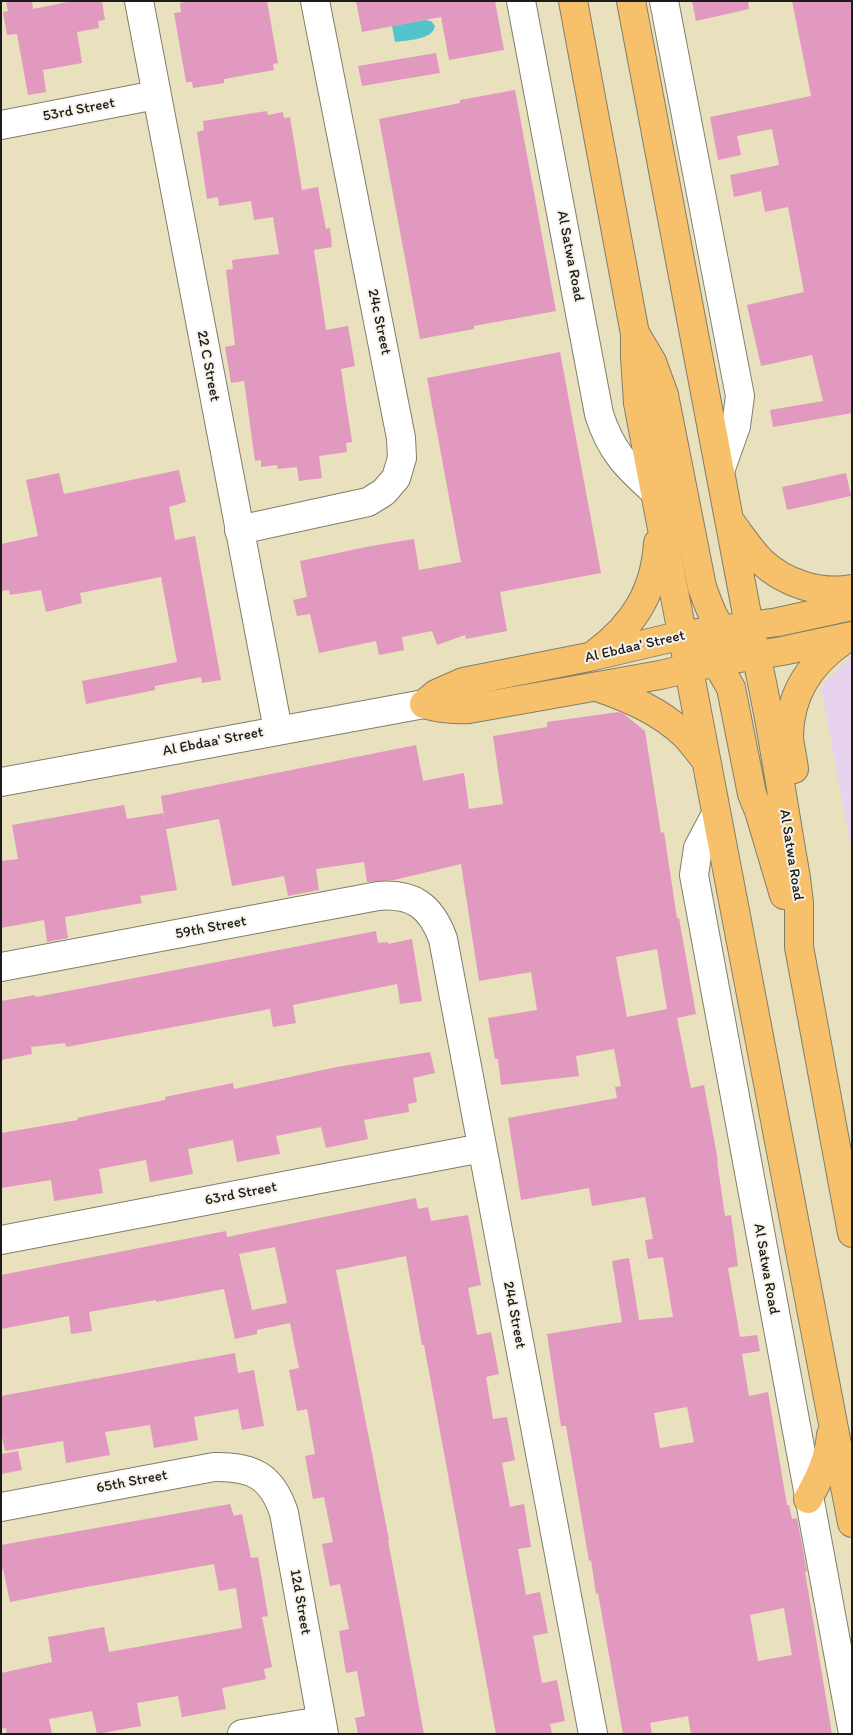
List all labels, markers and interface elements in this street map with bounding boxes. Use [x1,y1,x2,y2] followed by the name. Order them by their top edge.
[41,94,117,126] street label: 53rd Street
[552,209,588,303] street label: Al Satwa Road
[363,287,395,357] street label: 24c Street
[192,329,224,403] street label: 22 C Street
[583,627,687,667] street label: Al Ebdaa' Street
[161,723,265,761] street label: Al Ebdaa' Street
[775,808,807,902] street label: Al Satwa Road
[174,912,248,944] street label: 59th Street
[203,1178,279,1210] street label: 63rd Street
[749,1222,783,1316] street label: Al Satwa Road
[499,1280,529,1350] street label: 24d Street
[95,1466,169,1498] street label: 65th Street
[285,1568,315,1636] street label: 12d Street

